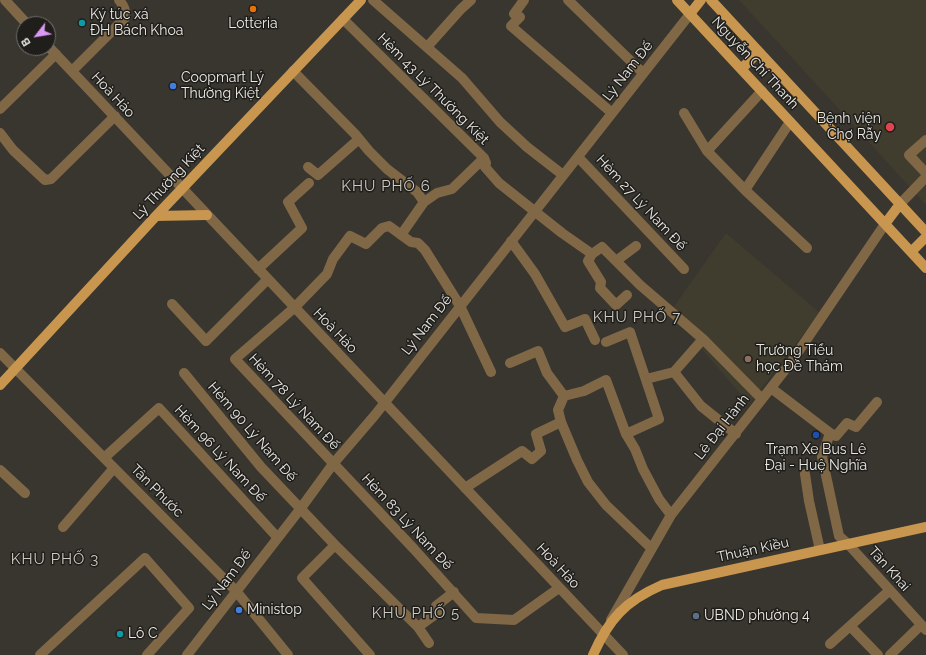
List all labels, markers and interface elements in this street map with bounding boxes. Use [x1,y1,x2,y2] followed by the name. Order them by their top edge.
[248,4,258,14] marker: Lotteria
[90,7,183,40] place label: Ký túc xá ĐH Bách Khoa
[708,13,802,113] street label: Nguyễn Chí Thanh
[16,16,56,56] north arrow
[228,16,278,32] place label: Lotteria
[77,18,87,28] marker: Ký túc xá ĐH Bách Khoa
[374,30,492,148] street label: Hẻm 43 Lý Thường Kiệt
[19,35,34,48] text: B
[599,38,657,104] street label: Lý Nam Đế
[88,69,138,121] street label: Hoà Hảo
[181,70,264,102] place label: Coopmart Lý Thường Kiệt
[168,81,178,91] marker: Coopmart Lý Thường Kiệt
[817,111,881,144] place label: Bệnh viện Chợ Rẫy
[884,121,896,133] marker: Bệnh viện Chợ Rẫy
[130,141,208,223] street label: Lý Thường Kiệt
[592,152,690,254] street label: Hẻm 27 Lý Nam Đế
[341,177,431,195] district label: KHU PHỐ 6
[398,292,456,358] street label: Lý Nam Đế
[309,305,361,357] street label: Hoà Hảo
[593,308,681,326] district label: KHU PHỐ 7
[756,343,843,376] place label: Trường Tiểu học Đề Thám
[245,350,343,454] street label: Hẻm 78 Lý Nam Đế
[743,354,753,364] marker: Trường Tiểu học Đề Thám
[204,379,300,485] street label: Hẻm 90 Lý Nam Đế
[691,391,753,463] street label: Lê Đại Hành
[171,402,269,506] street label: Hẻm 96 Lý Nam Đế
[811,430,821,440] marker: Trạm Xe Bus Lê Đại - Huệ Nghĩa
[765,442,867,474] place label: Trạm Xe Bus Lê Đại - Huệ Nghĩa
[127,461,187,521] street label: Tân Phước
[358,470,456,574] street label: Hẻm 83 Lý Nam Đế
[716,534,790,566] street label: Thuận Kiều
[533,540,583,592] street label: Hoà Hảo
[865,543,913,595] street label: Tân Khai
[199,546,255,614] street label: Lý Nam Đế
[11,550,99,568] district label: KHU PHỐ 3
[247,602,302,618] place label: Ministop
[372,604,460,622] district label: KHU PHỐ 5
[234,605,244,615] marker: Ministop
[704,608,810,624] place label: UBND phường 4
[691,611,701,621] marker: UBND phường 4
[128,626,158,642] place label: Lô C
[115,629,125,639] marker: Lô C

